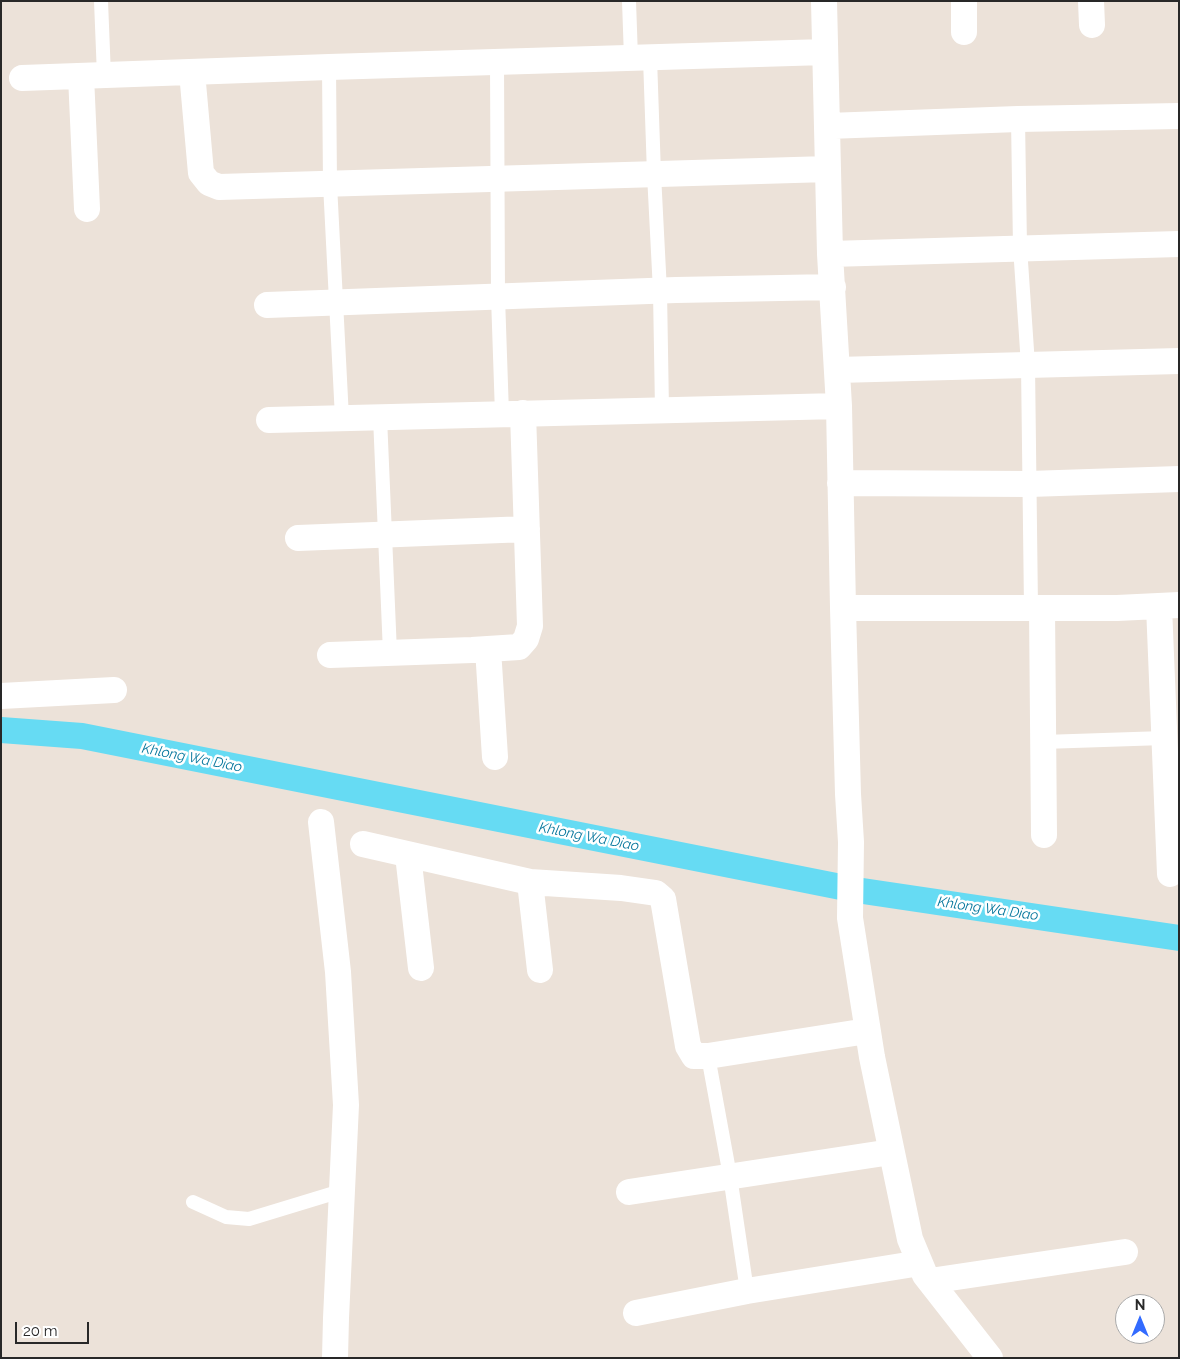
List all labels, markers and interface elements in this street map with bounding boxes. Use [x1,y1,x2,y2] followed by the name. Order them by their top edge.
[140,740,244,776] water label: Khlong Wa Diao
[537,819,641,855] water label: Khlong Wa Diao
[936,894,1040,924] water label: Khlong Wa Diao
[1115,1294,1165,1344] north arrow
[1135,1297,1145,1313] text: N
[18,1312,91,1344] scale bar
[23,1322,58,1340] text: 20 m

